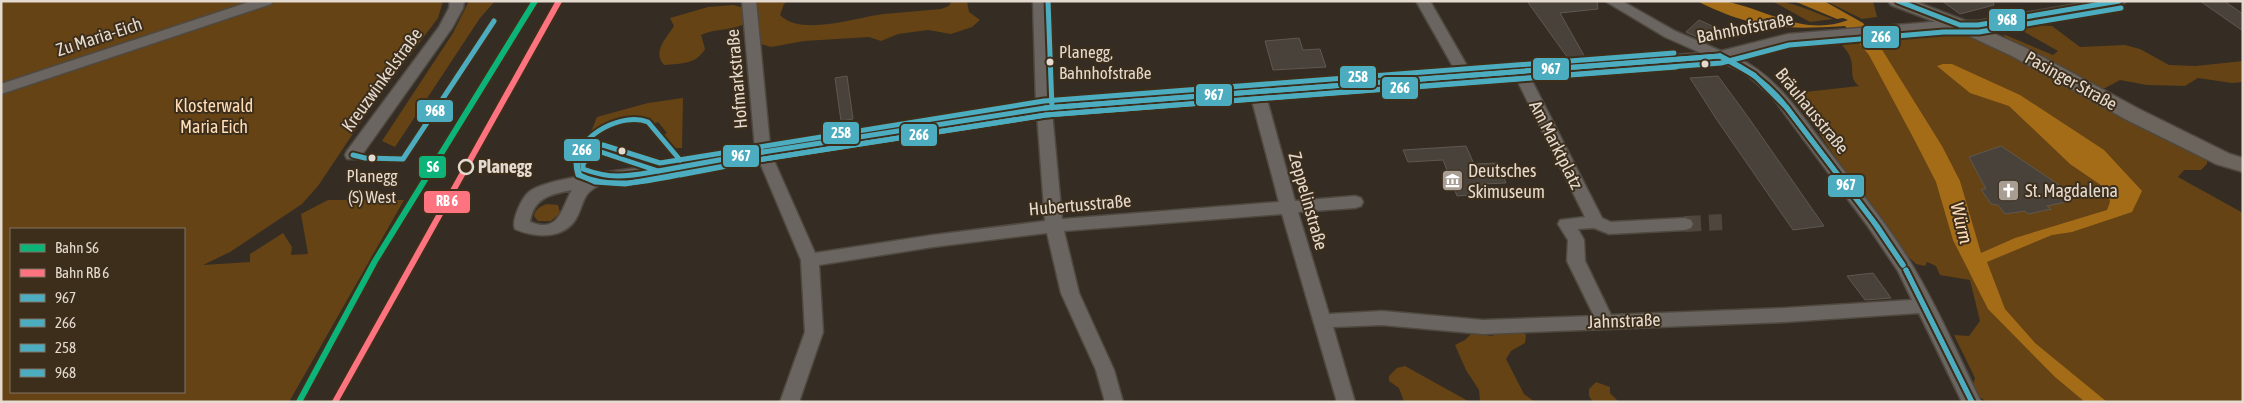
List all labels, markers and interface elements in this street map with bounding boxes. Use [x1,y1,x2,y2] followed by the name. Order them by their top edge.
[1695,8,1795,47] street label: Bahnhofstraße
[1988,8,2026,32] line badge: 968
[1997,12,2017,28] text: 968
[53,13,145,60] street label: Zu Maria-Eich
[337,24,426,136] street label: Kreuzwinkelstraße
[1862,25,1900,49] line badge: 266
[722,28,751,130] street label: Hofmarkstraße
[1871,29,1891,45] text: 266
[1059,42,1152,83] place label: Planegg, Bahnhofstraße
[2022,47,2121,114] street label: Pasinger Straße
[1045,57,1055,67] marker: Planegg, Bahnhofstraße
[1532,57,1570,81] line badge: 967
[1700,59,1710,69] unlabelled marker
[1541,61,1561,77] text: 967
[1771,64,1853,158] street label: Bräuhausstraße
[1339,65,1377,89] line badge: 258
[1348,69,1368,85] text: 258
[1381,76,1419,100] line badge: 266
[1390,80,1410,96] text: 266
[1195,83,1233,107] line badge: 967
[1204,87,1224,103] text: 967
[175,95,253,137] park label: Klosterwald Maria Eich
[1525,97,1588,193] street label: Am Marktplatz
[416,99,454,123] line badge: 968
[425,103,445,119] text: 968
[822,121,860,145] line badge: 258
[900,123,938,147] line badge: 266
[831,125,851,141] text: 258
[909,127,929,143] text: 266
[563,138,601,162] line badge: 266
[572,142,592,158] text: 266
[722,144,760,168] line badge: 967
[617,146,627,156] unlabelled marker
[731,148,751,164] text: 967
[1285,150,1332,252] street label: Zeppelinstraße
[367,153,377,163] marker: Planegg (S) West
[418,155,447,179] line badge: S6
[478,156,532,177] place label: Planegg
[427,159,440,175] text: S6
[458,159,474,175] marker: Planegg
[1468,160,1545,202] place label: Deutsches Skimuseum
[347,166,398,207] place label: Planegg (S) West
[1440,169,1464,193] museum icon: Deutsches Skimuseum
[1827,174,1865,198] line badge: 967
[1836,177,1856,193] text: 967
[1997,179,2021,203] church icon: St. Magdalena
[2025,180,2118,201] place label: St. Magdalena
[423,190,471,214] line badge: RB 6
[1028,190,1132,219] street label: Hubertusstraße
[436,193,458,209] text: RB 6
[1946,200,1978,246] water label: Würm
[10,228,185,393] legend
[55,239,99,256] text: Bahn S6
[55,264,109,281] text: Bahn RB 6
[55,289,76,306] text: 967
[1587,309,1661,332] street label: Jahnstraße
[55,314,76,331] text: 266
[55,339,76,356] text: 258
[55,364,76,381] text: 968

